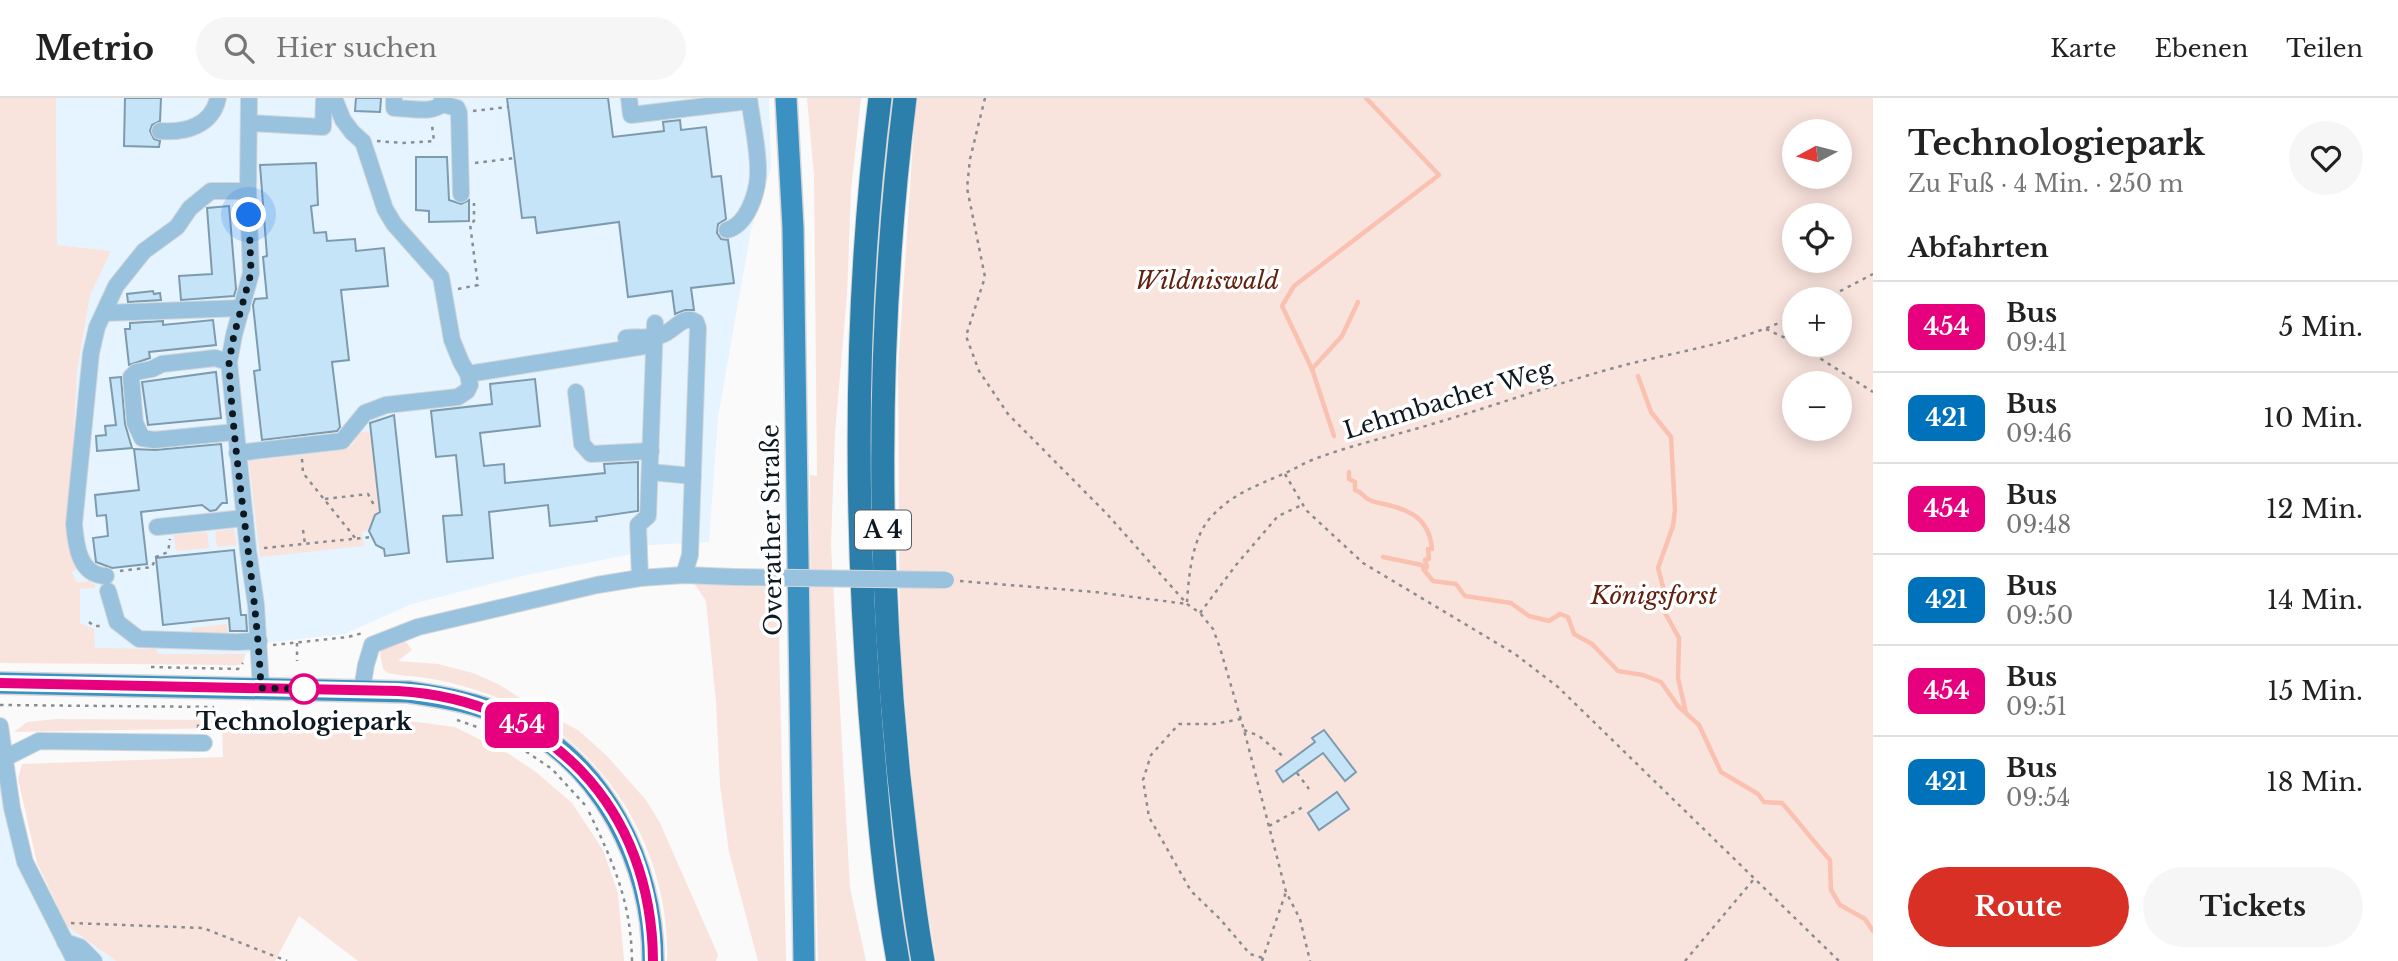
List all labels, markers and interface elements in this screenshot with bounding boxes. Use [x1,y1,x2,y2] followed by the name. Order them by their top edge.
[196,17,686,80] search box
[35,28,154,69] text: Metrio
[220,29,258,67] icon: search
[276,32,437,64] text: Hier suchen
[2050,34,2117,63] text: Karte
[2155,34,2248,63] text: Ebenen
[2286,34,2363,63] text: Teilen
[1782,119,1852,189] north arrow
[1782,119,1852,441] map controls
[2289,121,2363,195] button: heart
[1908,123,2205,164] text: Technologiepark
[1908,170,2183,198] text: Zu Fuß · 4 Min. · 250 m
[231,197,266,232] your location
[1782,203,1852,273] button: locate
[1908,232,2049,264] text: Abfahrten
[1135,266,1280,295] park label: Wildniswald
[1782,287,1852,357] button: +
[2006,297,2057,329] text: Bus
[2279,311,2363,343] text: 5 Min.
[1923,312,1970,341] text: 454
[2006,329,2067,357] text: 09:41
[1340,354,1556,445] street label: Lehmbacher Weg
[1782,371,1852,441] button: −
[2006,388,2057,420] text: Bus
[2263,402,2363,434] text: 10 Min.
[1925,403,1968,432] text: 421
[2006,420,2072,448] text: 09:46
[755,424,788,636] street label: Overather Straße
[2006,479,2057,511] text: Bus
[2266,493,2363,525] text: 12 Min.
[1923,494,1970,523] text: 454
[855,510,911,550] road number: A 4
[2006,511,2071,539] text: 09:48
[2006,570,2057,602] text: Bus
[1590,581,1717,610] park label: Königsforst
[2267,584,2363,616] text: 14 Min.
[1925,585,1968,614] text: 421
[2006,602,2073,630] text: 09:50
[2006,661,2057,693] text: Bus
[289,674,319,704] marker: Technologiepark
[2267,675,2363,707] text: 15 Min.
[1923,676,1970,705] text: 454
[2006,693,2067,721] text: 09:51
[482,702,562,748] line badge: 454
[196,707,413,736] place label: Technologiepark
[499,710,545,739] text: 454
[2006,752,2057,784] text: Bus
[2266,766,2363,798] text: 18 Min.
[1925,767,1968,796] text: 421
[2006,784,2070,812] text: 09:54
[1908,867,2129,947] button: Route
[2143,867,2363,947] button: Tickets

